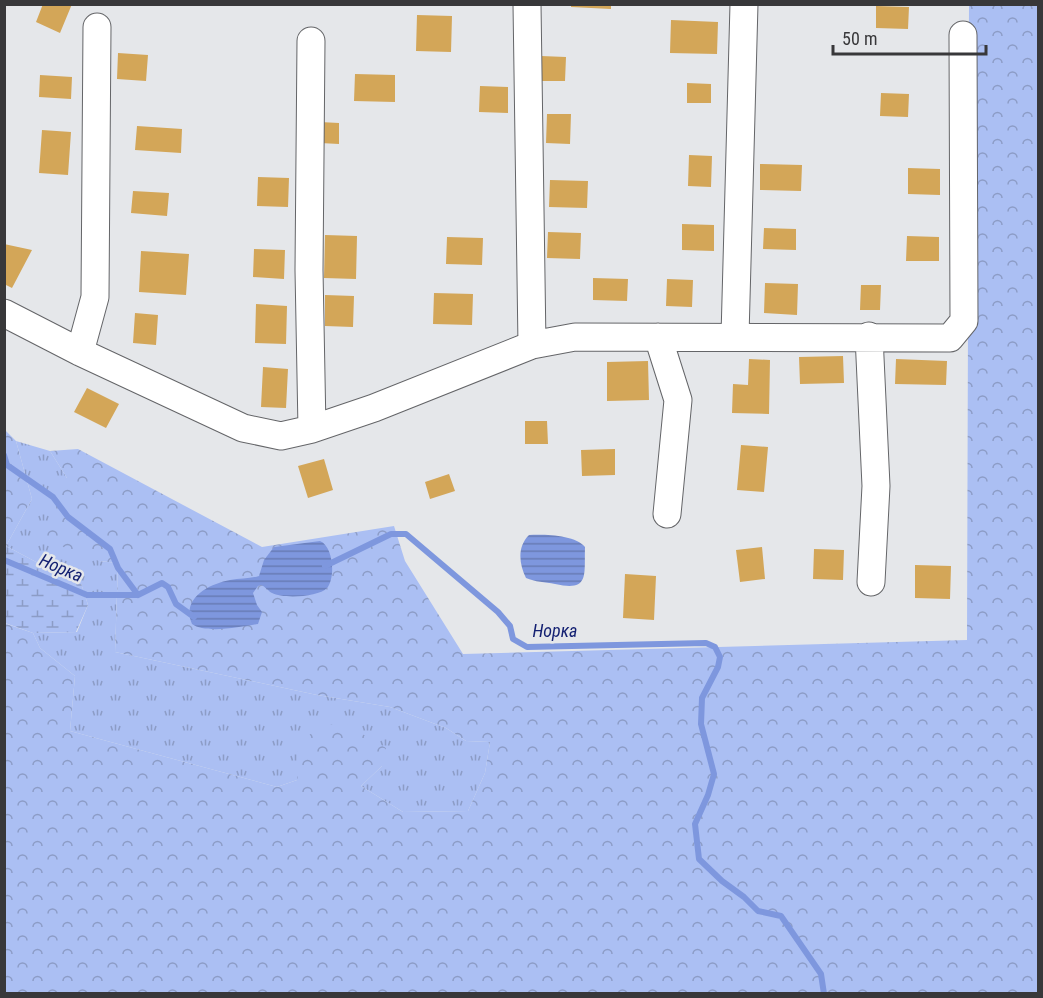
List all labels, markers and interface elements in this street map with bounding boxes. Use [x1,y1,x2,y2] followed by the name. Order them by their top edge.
[833,18,986,56] scale bar
[842,28,877,49] text: 50 m
[36,549,86,586] water label: Норка
[533,620,577,641] water label: Норка

